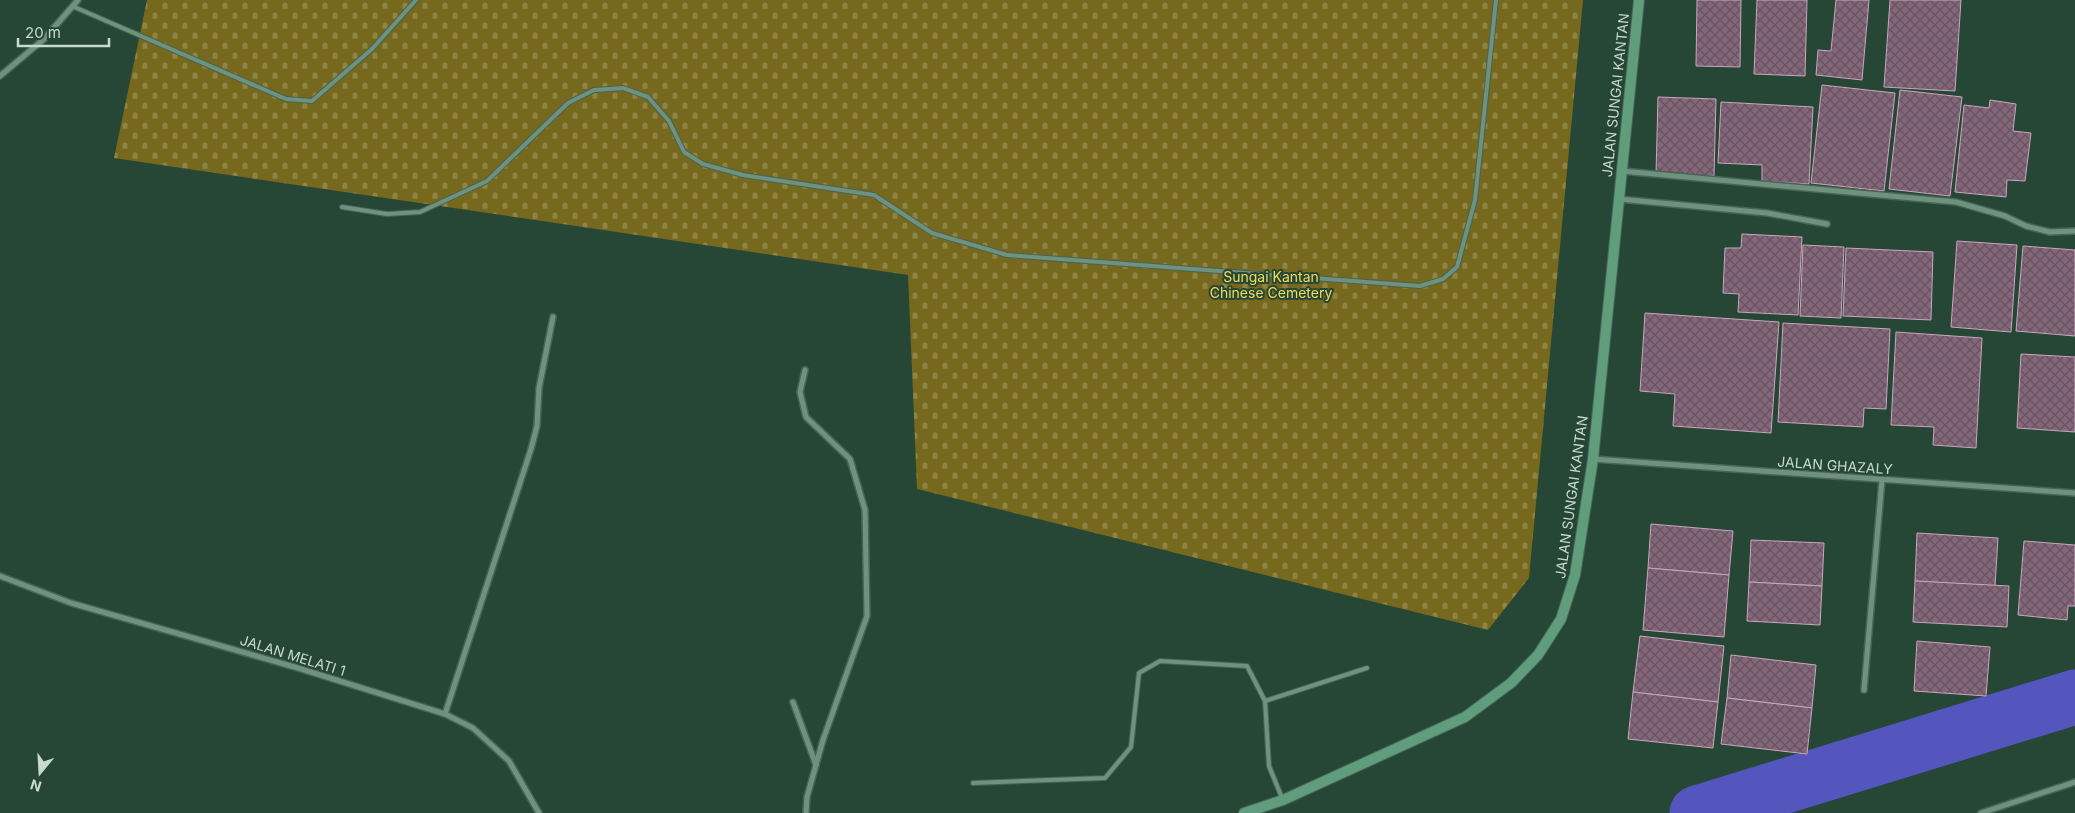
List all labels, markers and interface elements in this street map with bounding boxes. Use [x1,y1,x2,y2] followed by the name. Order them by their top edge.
[1598,12,1632,178] street label: JALAN SUNGAI KANTAN
[18,15,109,47] scale bar
[25,23,61,42] text: 20 m
[1210,268,1332,301] park label: Sungai Kantan Chinese Cemetery
[1551,414,1591,580] street label: JALAN SUNGAI KANTAN
[1777,452,1894,478] street label: JALAN GHAZALY
[238,631,348,679] street label: JALAN MELATI 1
[15,748,65,798] north arrow
[28,776,44,796] text: N

